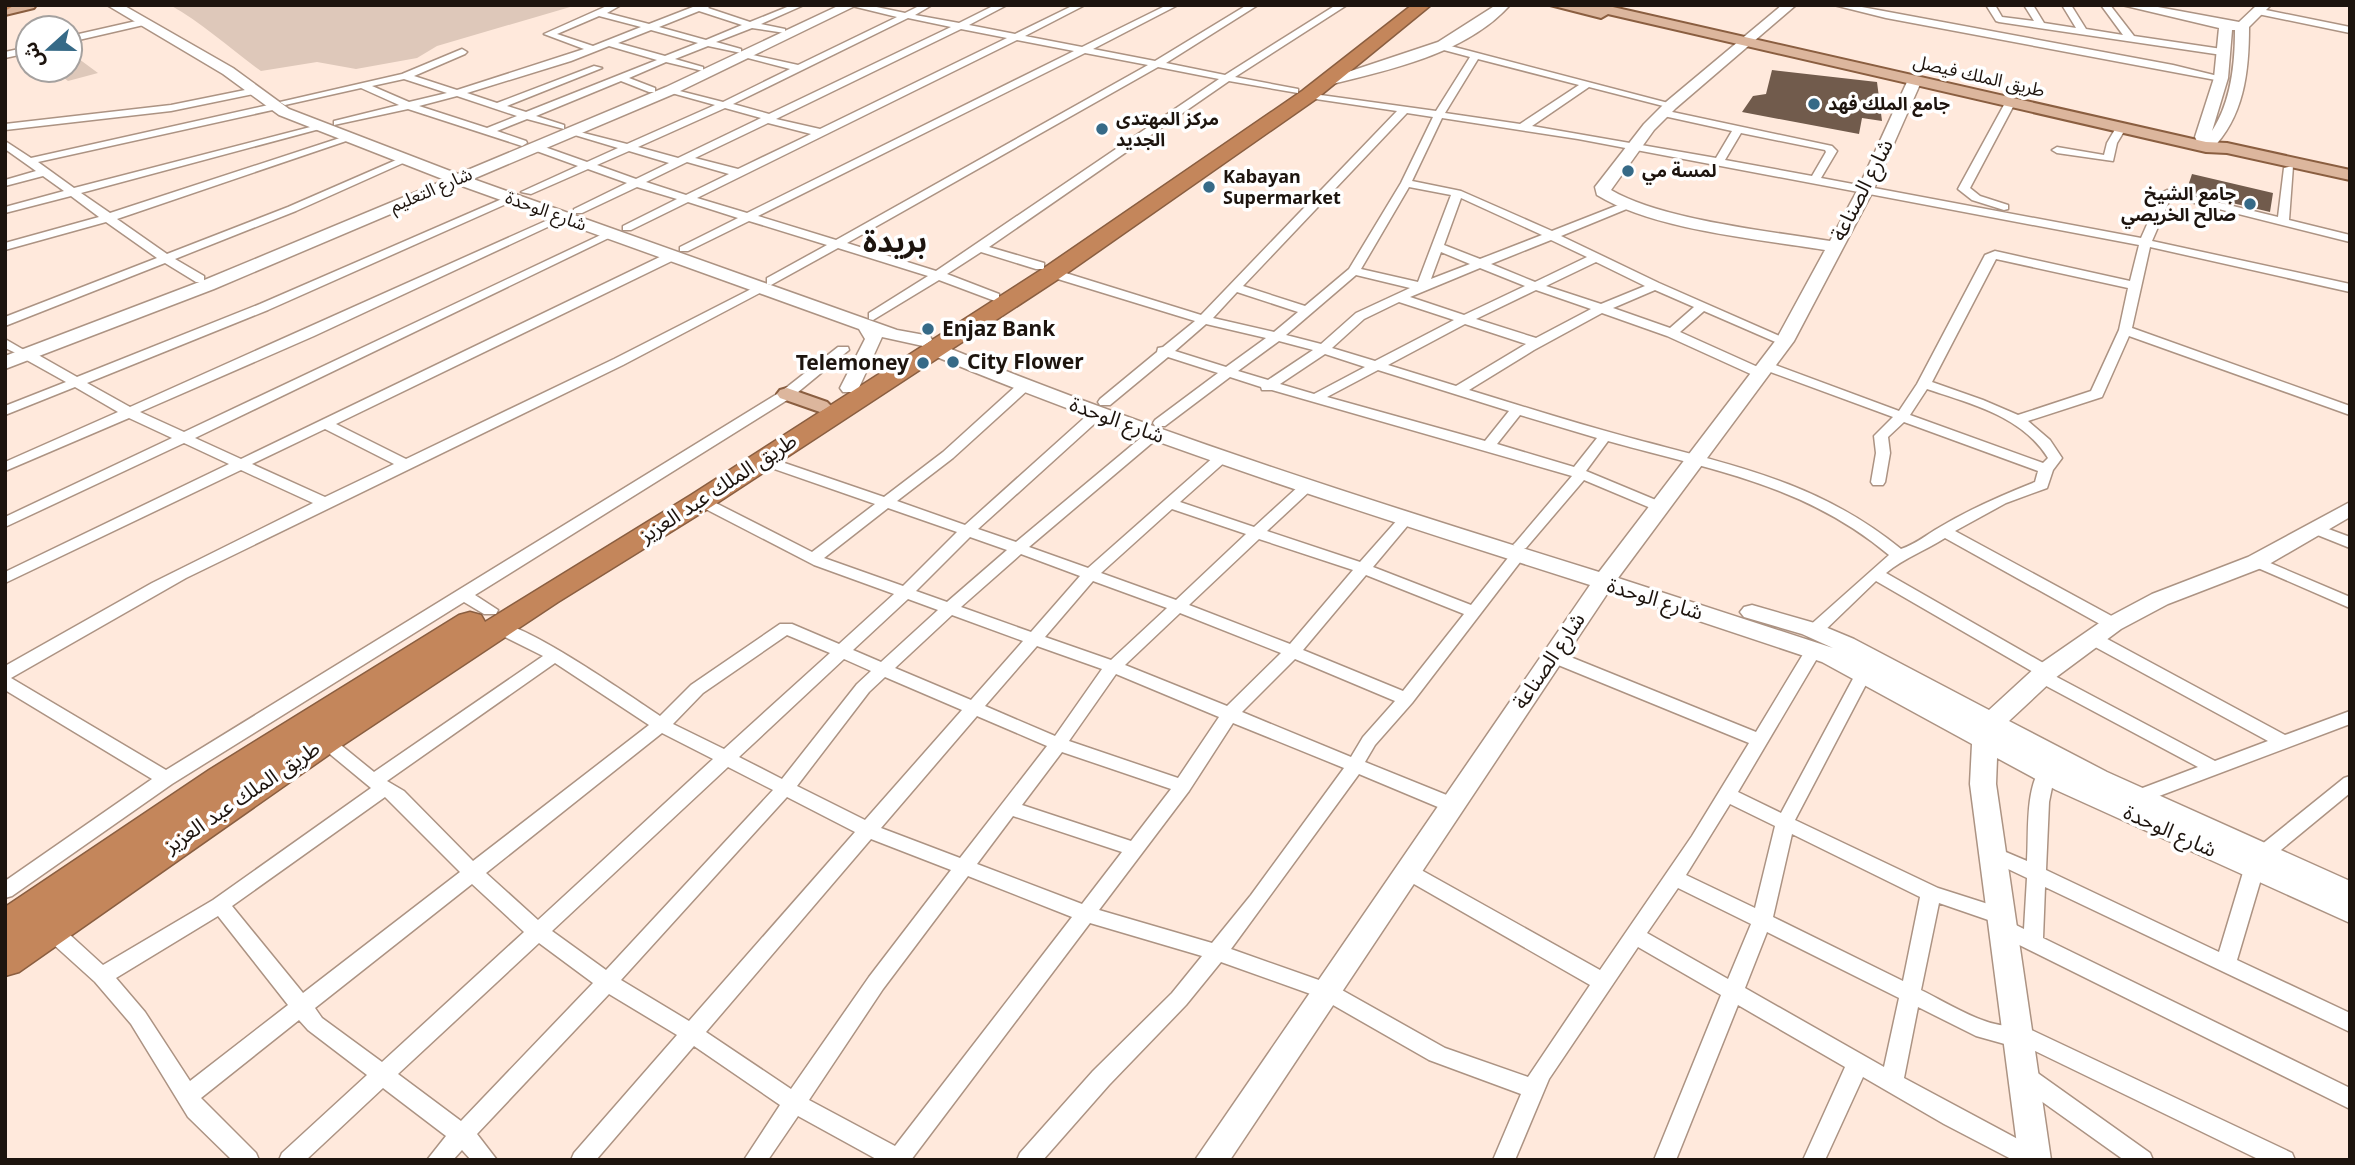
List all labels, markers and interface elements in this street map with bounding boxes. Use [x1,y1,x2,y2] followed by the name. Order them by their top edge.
[14,14,84,84] north arrow
[16,38,50,72] text: ش
[1911,48,2047,102] street label: طريق الملك فيصل
[1828,91,1950,117] place label: جامع الملك فهد
[1806,96,1822,112] marker: جامع الملك فهد
[1116,106,1219,151] place label: مركز المهتدى الجديد
[1094,121,1110,137] marker: مركز المهتدى الجديد
[1823,134,1901,246] street label: شارع الصناعة
[1642,158,1716,185] place label: لمسة مي
[386,161,477,220] street label: شارع التعليم
[1620,163,1636,179] marker: لمسة مي
[1223,164,1341,209] place label: Kabayan Supermarket
[1201,179,1217,195] marker: Kabayan Supermarket
[2121,181,2236,229] place label: جامع الشيخ صالح الخريصي
[501,184,590,239] street label: شارع الوحدة
[2242,196,2258,212] marker: جامع الشيخ صالح الخريصي
[863,220,927,261] district label: بريدة
[942,314,1056,342] place label: Enjaz Bank
[920,321,936,337] marker: Enjaz Bank
[967,347,1084,375] place label: City Flower
[796,348,909,376] place label: Telemoney
[945,354,961,370] marker: City Flower
[915,355,931,371] marker: Telemoney
[1065,389,1169,451] street label: شارع الوحدة
[633,426,802,549] street label: طريق الملك عبد العزيز
[1603,570,1707,628] street label: شارع الوحدة
[1506,607,1592,715] street label: شارع الصناعة
[157,734,325,859] street label: طريق الملك عبد العزيز
[2119,797,2221,865] street label: شارع الوحدة

